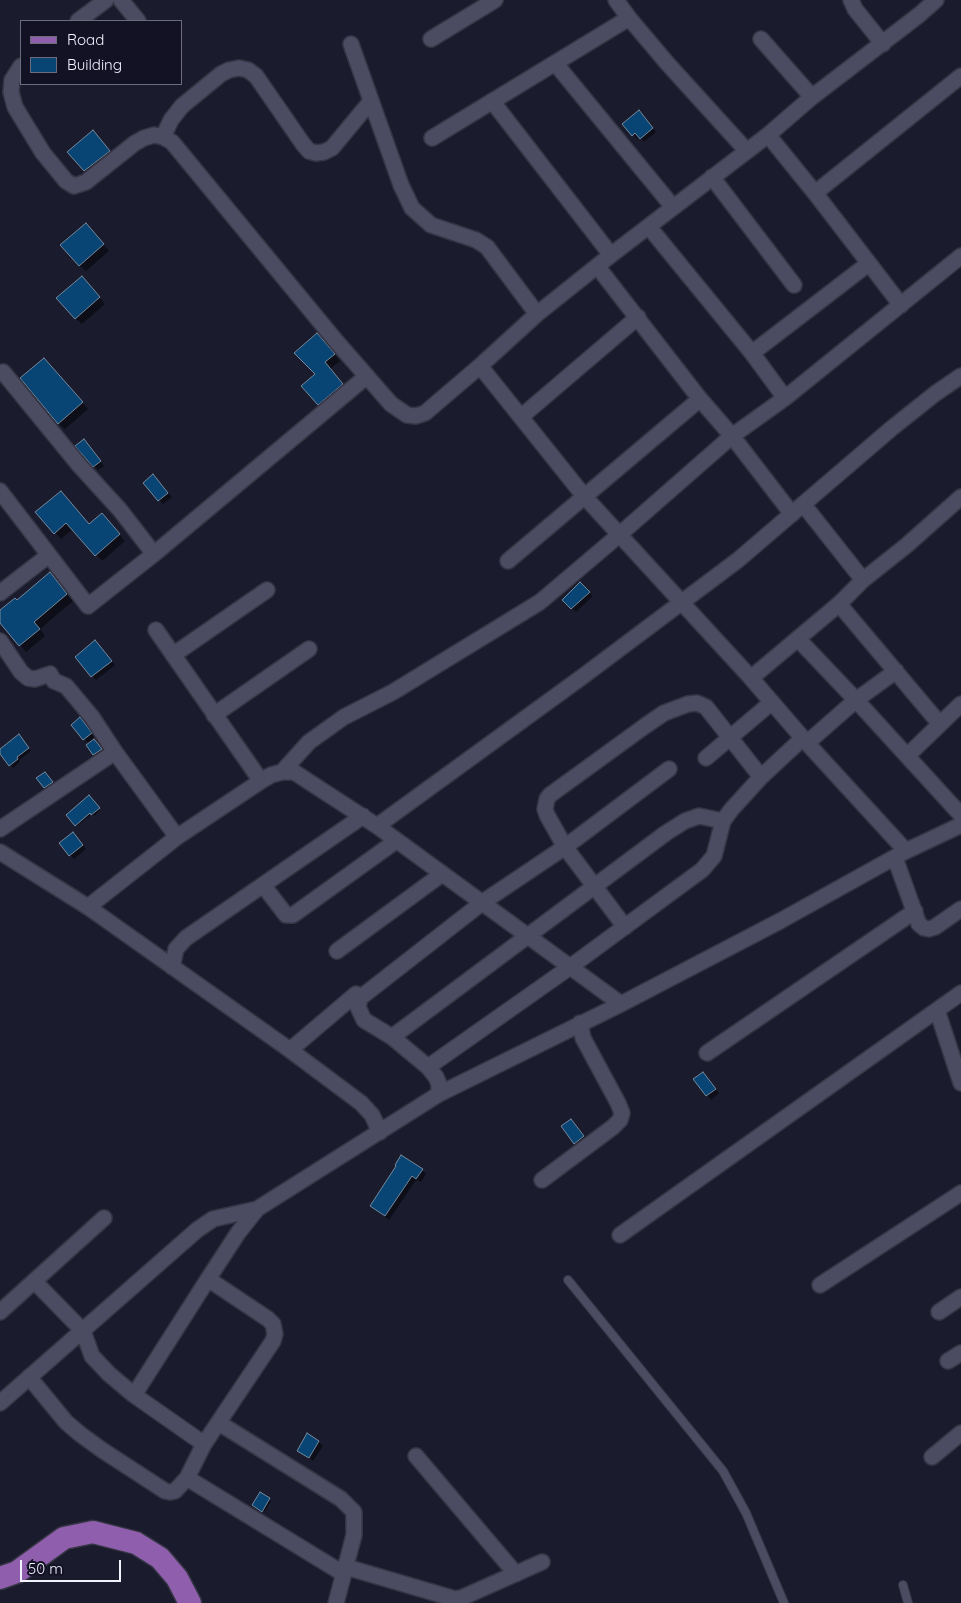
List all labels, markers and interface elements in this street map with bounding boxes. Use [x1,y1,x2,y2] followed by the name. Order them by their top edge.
[20,20,182,85] legend
[67,30,104,49] text: Road
[67,55,122,74] text: Building
[22,1550,124,1582] scale bar
[28,1559,63,1578] text: 50 m

